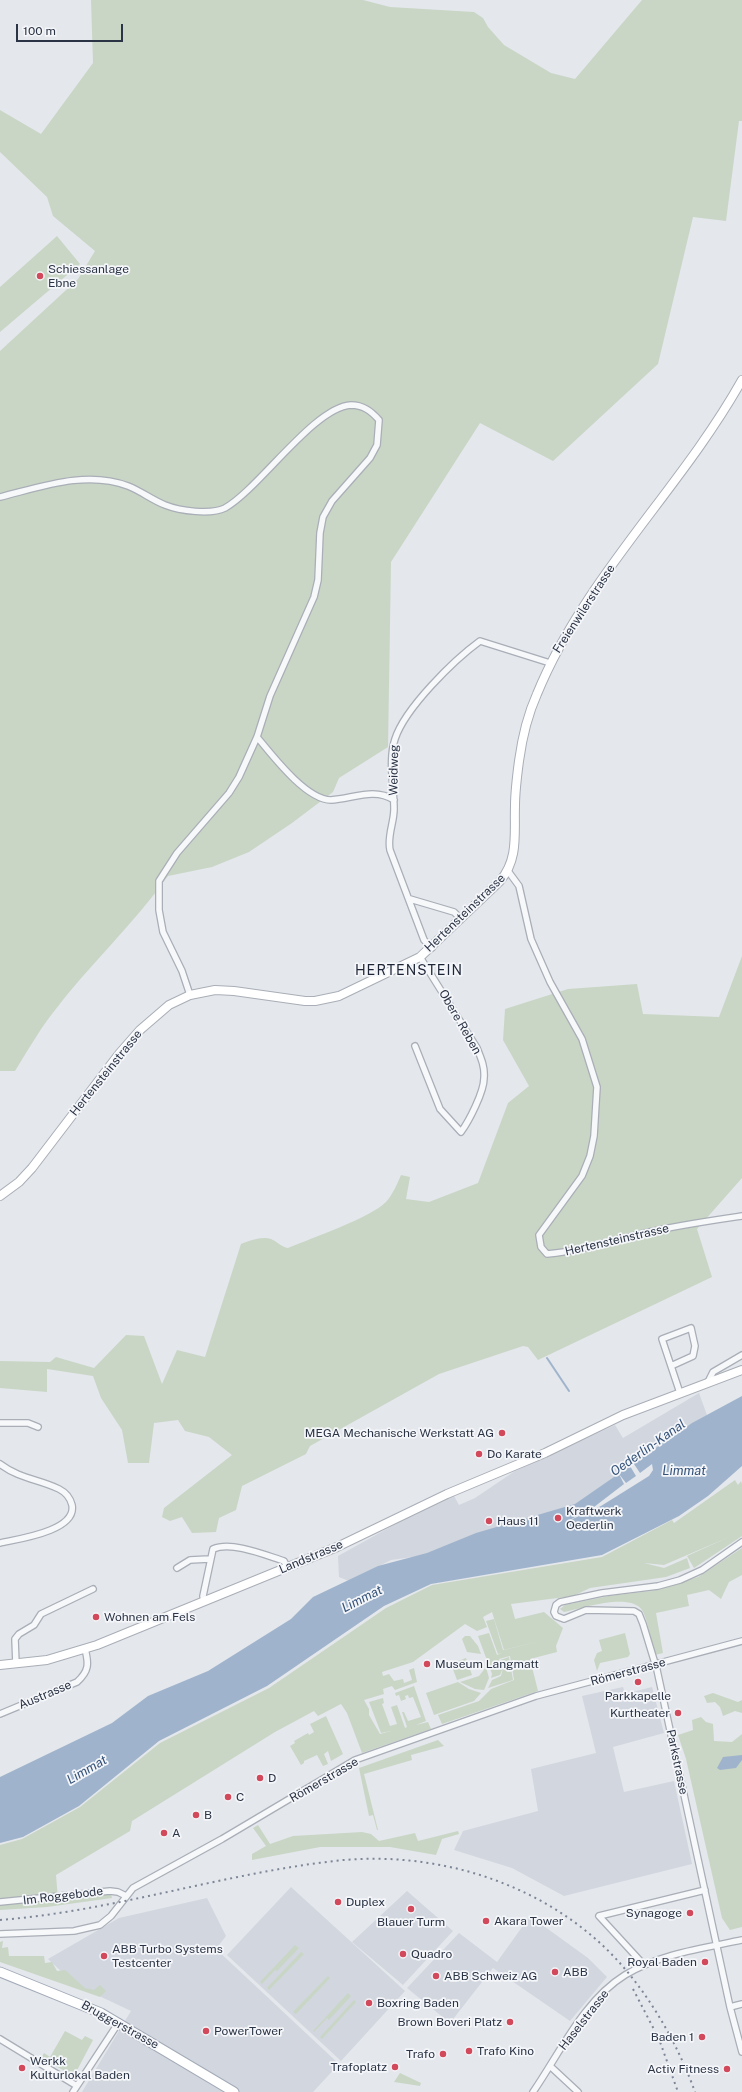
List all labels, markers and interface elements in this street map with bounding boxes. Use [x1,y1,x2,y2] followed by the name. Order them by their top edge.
[18,16,125,42] scale bar
[23,24,56,38] text: 100 m
[48,262,129,290] place label: Schiessanlage Ebne
[35,271,45,281] marker: Schiessanlage Ebne
[550,562,618,656] street label: Freienwilerstrasse
[386,744,402,796] street label: Weidweg
[422,871,508,955] street label: Hertensteinstrasse
[355,963,463,979] district label: HERTENSTEIN
[436,987,484,1057] street label: Obere Reben
[67,1027,145,1119] street label: Hertensteinstrasse
[564,1221,670,1259] street label: Hertensteinstrasse
[607,1416,689,1480] water label: Oederlin-Kanal
[305,1426,494,1440] place label: MEGA Mechanische Werkstatt AG
[497,1428,507,1438] marker: MEGA Mechanische Werkstatt AG
[487,1447,542,1461] place label: Do Karate
[474,1449,484,1459] marker: Do Karate
[662,1463,706,1479] water label: Limmat
[566,1504,622,1532] place label: Kraftwerk Oederlin
[553,1513,563,1523] marker: Kraftwerk Oederlin
[497,1514,539,1528] place label: Haus 11
[484,1516,494,1526] marker: Haus 11
[277,1537,345,1577] street label: Landstrasse
[339,1582,385,1616] water label: Limmat
[104,1610,195,1624] place label: Wohnen am Fels
[91,1612,101,1622] marker: Wohnen am Fels
[589,1655,667,1689] street label: Römerstrasse
[435,1657,539,1671] place label: Museum Langmatt
[422,1659,432,1669] marker: Museum Langmatt
[16,1677,74,1713] street label: Austrasse
[633,1677,643,1687] marker: Parkkapelle
[605,1689,671,1703] place label: Parkkapelle
[610,1706,670,1720] place label: Kurtheater
[673,1708,683,1718] marker: Kurtheater
[663,1728,691,1796] street label: Parkstrasse
[64,1752,110,1788] water label: Limmat
[287,1754,361,1806] street label: Römerstrasse
[268,1771,276,1785] place label: D
[255,1773,265,1783] marker: D
[236,1790,244,1804] place label: C
[223,1792,233,1802] marker: C
[204,1808,212,1822] place label: B
[191,1810,201,1820] marker: B
[172,1826,181,1840] place label: A
[159,1828,169,1838] marker: A
[22,1884,104,1908] street label: Im Roggebode
[346,1895,385,1909] place label: Duplex
[333,1897,343,1907] marker: Duplex
[406,1904,416,1914] marker: Blauer Turm
[626,1906,682,1920] place label: Synagoge
[685,1908,695,1918] marker: Synagoge
[494,1914,563,1928] place label: Akara Tower
[377,1915,445,1929] place label: Blauer Turm
[481,1916,491,1926] marker: Akara Tower
[112,1942,223,1970] place label: ABB Turbo Systems Testcenter
[411,1947,452,1961] place label: Quadro
[398,1949,408,1959] marker: Quadro
[99,1951,109,1961] marker: ABB Turbo Systems Testcenter
[627,1955,697,1969] place label: Royal Baden
[700,1957,710,1967] marker: Royal Baden
[563,1965,588,1979] place label: ABB
[550,1967,560,1977] marker: ABB
[444,1969,537,1983] place label: ABB Schweiz AG
[431,1971,441,1981] marker: ABB Schweiz AG
[556,1987,612,2053] street label: Haselstrasse
[377,1996,459,2010] place label: Boxring Baden
[79,1998,161,2052] street label: Bruggerstrasse
[364,1998,374,2008] marker: Boxring Baden
[397,2015,502,2029] place label: Brown Boveri Platz
[505,2017,515,2027] marker: Brown Boveri Platz
[214,2024,283,2038] place label: PowerTower
[201,2026,211,2036] marker: PowerTower
[651,2030,694,2044] place label: Baden 1
[697,2032,707,2042] marker: Baden 1
[477,2044,534,2058] place label: Trafo Kino
[464,2046,474,2056] marker: Trafo Kino
[406,2047,435,2061] place label: Trafo
[438,2049,448,2059] marker: Trafo
[30,2054,130,2082] place label: Werkk Kulturlokal Baden
[330,2060,387,2074] place label: Trafoplatz
[390,2062,400,2072] marker: Trafoplatz
[647,2062,719,2076] place label: Activ Fitness
[17,2063,27,2073] marker: Werkk Kulturlokal Baden
[722,2064,732,2074] marker: Activ Fitness

